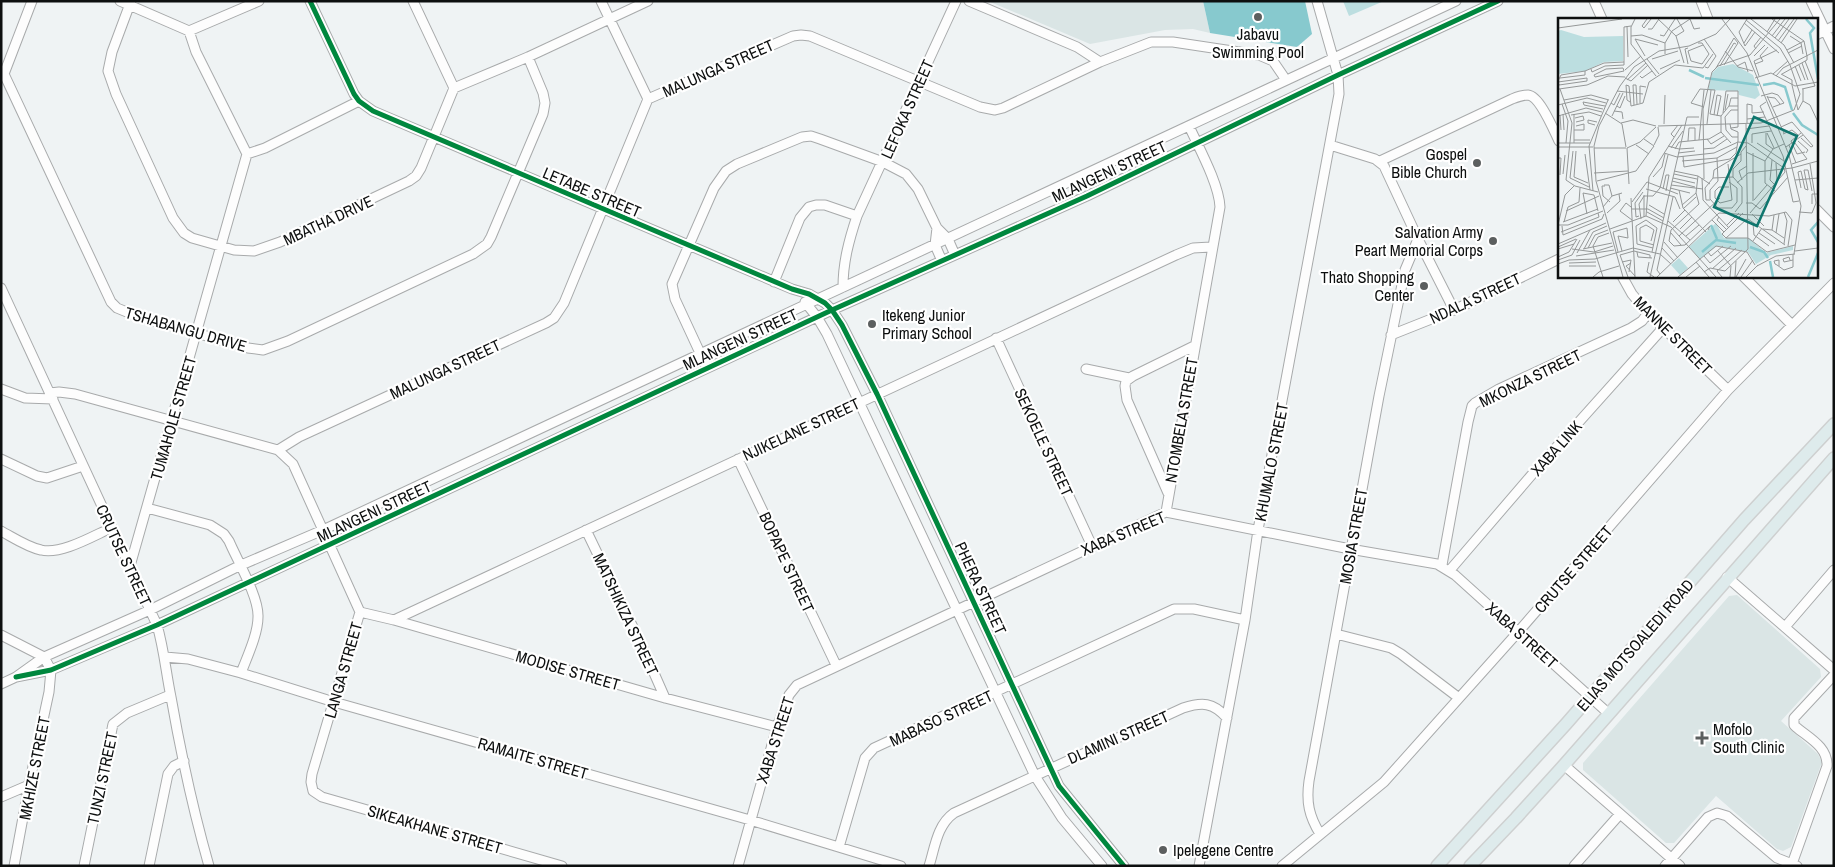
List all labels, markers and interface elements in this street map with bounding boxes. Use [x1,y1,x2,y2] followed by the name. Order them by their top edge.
[1252,11,1264,23] marker: Jabavu Swimming Pool
[1558,18,1818,278] inset map
[1212,23,1304,63] place label: Jabavu Swimming Pool
[659,34,777,102] street label: MALUNGA STREET
[875,56,939,162] street label: LEFOKA STREET
[1048,135,1170,207] street label: MLANGENI STREET
[1391,143,1467,183] place label: Gospel Bible Church
[1471,157,1483,169] marker: Gospel Bible Church
[539,161,645,223] street label: LETABE STREET
[280,190,376,250] street label: MBATHA DRIVE
[1355,221,1483,261] place label: Salvation Army Peart Memorial Corps
[1487,235,1499,247] marker: Salvation Army Peart Memorial Corps
[1321,266,1415,306] place label: Thato Shopping Center
[1426,267,1524,329] street label: NDALA STREET
[1418,280,1430,292] marker: Thato Shopping Center
[1629,291,1717,379] street label: MANNE STREET
[123,301,249,357] street label: TSHABANGU DRIVE
[679,303,801,375] street label: MLANGENI STREET
[882,304,972,344] place label: Itekeng Junior Primary School
[866,318,878,330] marker: Itekeng Junior Primary School
[386,334,504,404] street label: MALUNGA STREET
[1475,344,1585,412] street label: MKONZA STREET
[145,353,201,483] street label: TUMAHOLE STREET
[1159,356,1203,484] street label: NTOMBELA STREET
[1009,384,1079,500] street label: SEKOELE STREET
[739,392,863,466] street label: NJIKELANE STREET
[1249,401,1293,523] street label: KHUMALO STREET
[1525,416,1587,480] street label: XABA LINK
[313,475,435,547] street label: MLANGENI STREET
[1334,486,1372,586] street label: MOSIA STREET
[91,501,157,609] street label: CRUTSE STREET
[1077,505,1169,561] street label: XABA STREET
[754,508,820,616] street label: BOPAPE STREET
[1529,521,1617,617] street label: CRUTSE STREET
[950,538,1012,638] street label: PHERA STREET
[588,549,664,679] street label: MATSHIKIZA STREET
[1571,574,1699,716] street label: ELIAS MOTSOALEDI ROAD
[1481,597,1563,673] street label: XABA STREET
[319,619,367,721] street label: LANGA STREET
[513,645,623,695] street label: MODISE STREET
[886,684,996,752] street label: MABASO STREET
[751,694,799,786] street label: XABA STREET
[1064,705,1172,769] street label: DLAMINI STREET
[13,714,55,822] street label: MKHIZE STREET
[1713,718,1785,758] place label: Mofolo South Clinic
[81,730,123,826] street label: TUNZI STREET
[1695,731,1709,745] marker: Mofolo South Clinic
[475,732,591,784] street label: RAMAITE STREET
[365,799,505,859] street label: SIKEAKHANE STREET
[1173,839,1274,861] place label: Ipelegene Centre
[1157,844,1169,856] marker: Ipelegene Centre

